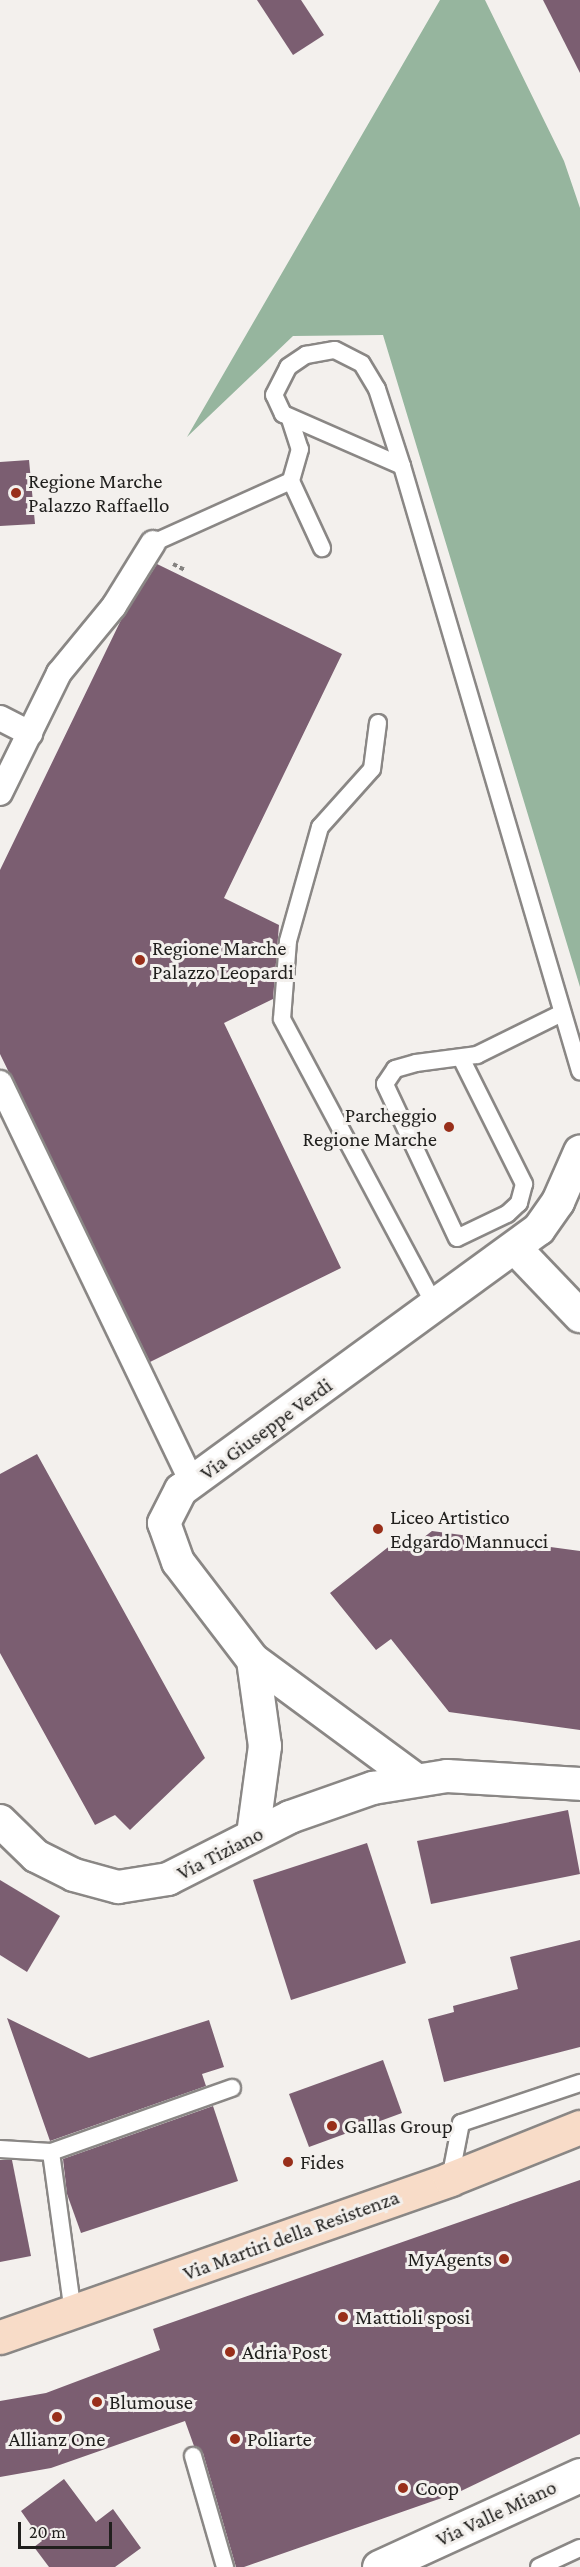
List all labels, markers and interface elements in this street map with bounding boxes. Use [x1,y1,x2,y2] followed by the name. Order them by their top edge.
[28,468,169,518] place label: Regione Marche Palazzo Raffaello
[9,486,23,500] marker: Regione Marche Palazzo Raffaello
[152,935,294,985] place label: Regione Marche Palazzo Leopardi
[133,953,147,967] marker: Regione Marche Palazzo Leopardi
[303,1102,437,1152] place label: Parcheggio Regione Marche
[442,1120,456,1134] marker: Parcheggio Regione Marche
[195,1373,337,1485] street label: Via Giuseppe Verdi
[390,1504,548,1554] place label: Liceo Artistico Edgardo Mannucci
[371,1522,385,1536] marker: Liceo Artistico Edgardo Mannucci
[173,1821,267,1885] street label: Via Tiziano
[344,2113,453,2139] place label: Gallas Group
[325,2119,339,2133] marker: Gallas Group
[300,2149,344,2175] place label: Fides
[281,2155,295,2169] marker: Fides
[179,2184,403,2286] street label: Via Martiri della Resistenza
[408,2246,492,2272] place label: MyAgents
[497,2252,511,2266] marker: MyAgents
[355,2304,470,2330] place label: Mattioli sposi
[336,2310,350,2324] marker: Mattioli sposi
[242,2339,327,2365] place label: Adria Post
[223,2345,237,2359] marker: Adria Post
[109,2389,193,2415] place label: Blumouse
[90,2395,104,2409] marker: Blumouse
[50,2410,64,2424] marker: Allianz One
[9,2426,105,2452] place label: Allianz One
[247,2426,312,2452] place label: Poliarte
[228,2432,242,2446] marker: Poliarte
[432,2474,560,2552] street label: Via Valle Miano
[415,2475,459,2501] place label: Coop
[396,2481,410,2495] marker: Coop
[21,2510,116,2548] scale bar
[29,2522,66,2542] text: 20 m

